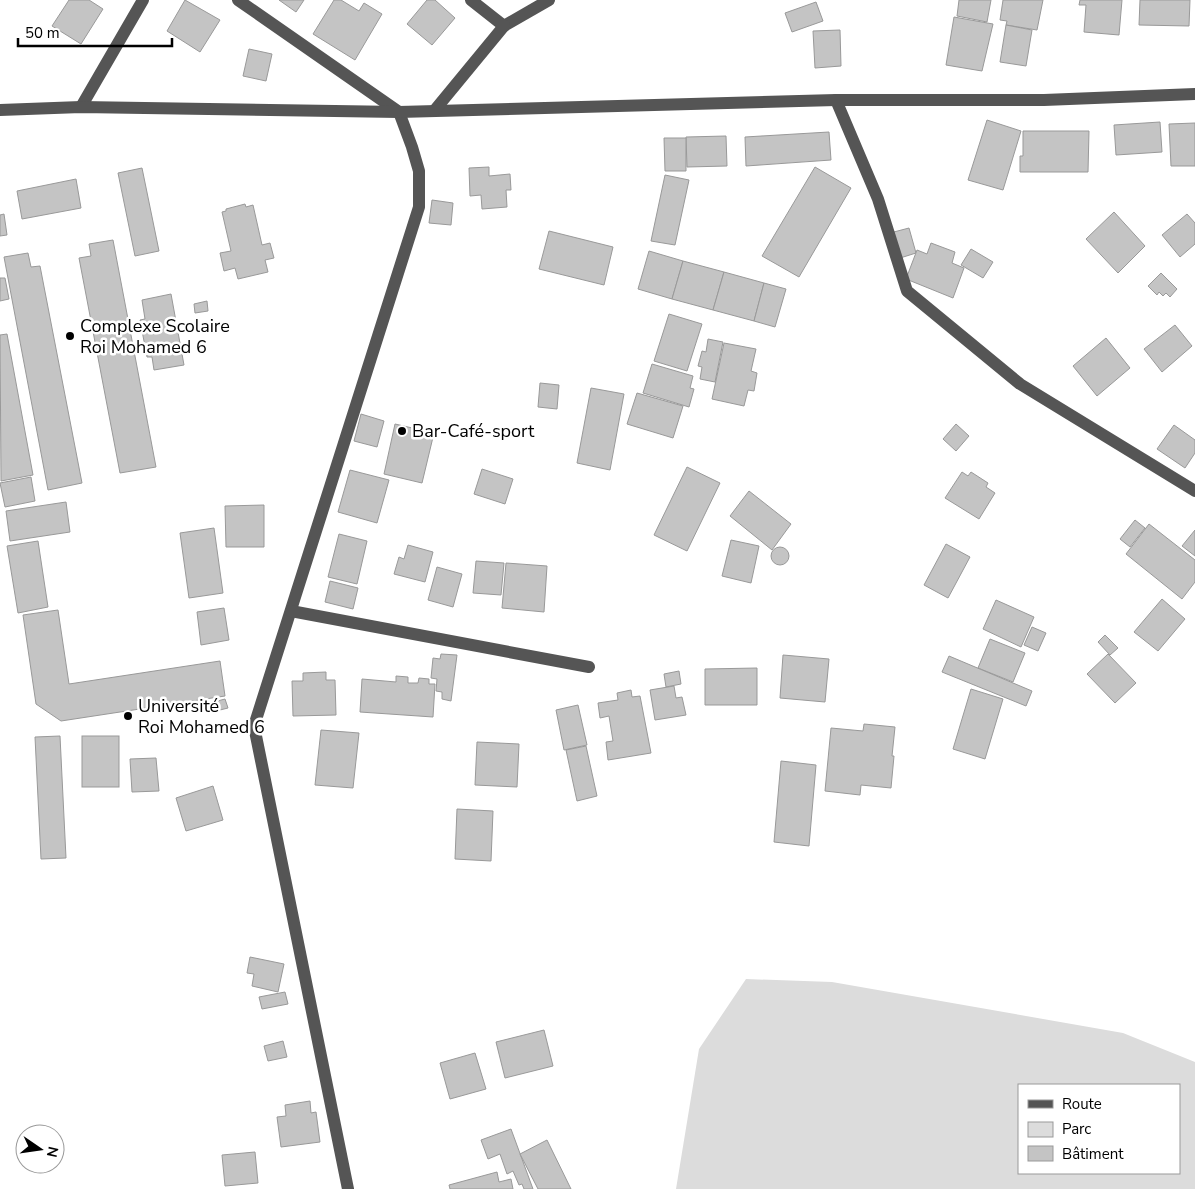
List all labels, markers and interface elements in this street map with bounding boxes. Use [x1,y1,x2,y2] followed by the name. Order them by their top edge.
[18,15,171,47] scale bar
[25,23,60,43] text: 50 m
[80,314,230,359] place label: Complexe Scolaire Roi Mohamed 6
[64,330,76,342] marker: Complexe Scolaire Roi Mohamed 6
[412,419,535,443] place label: Bar-Café-sport
[396,425,408,437] marker: Bar-Café-sport
[138,694,265,739] place label: Université Roi Mohamed 6
[122,710,134,722] marker: Université Roi Mohamed 6
[1018,1084,1180,1174] legend
[1062,1094,1102,1114] text: Route
[1062,1119,1091,1139] text: Parc
[15,1124,65,1174] north arrow
[1062,1144,1124,1164] text: Bâtiment
[42,1145,63,1159] text: N

